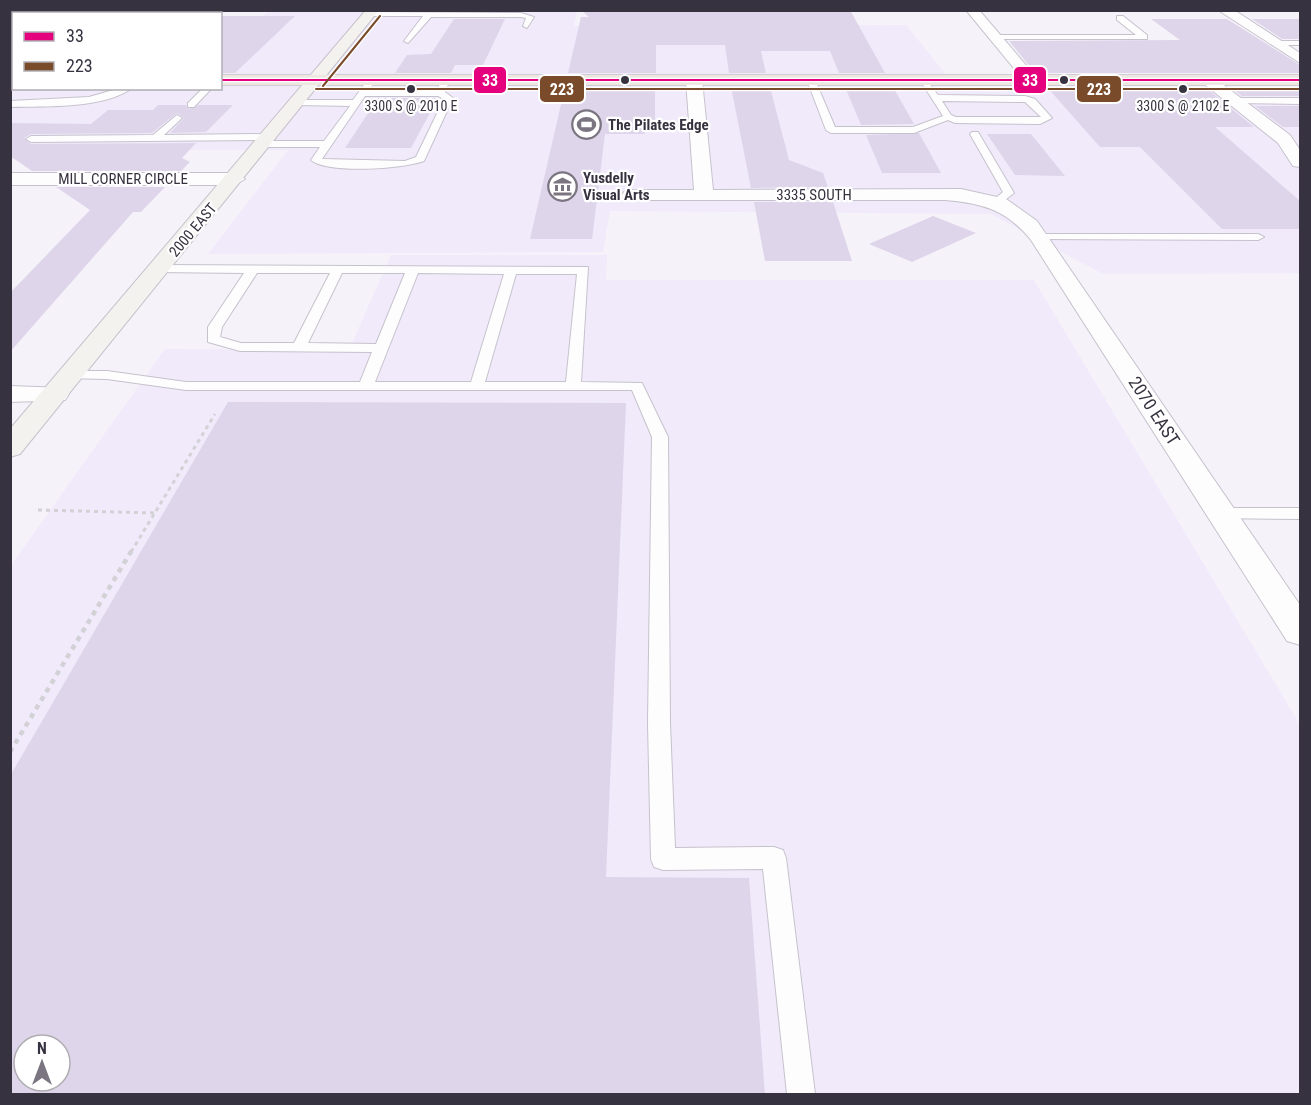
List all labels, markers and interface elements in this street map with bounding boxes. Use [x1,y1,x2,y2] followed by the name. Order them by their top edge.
[12,12,222,90] legend
[66,25,84,46] text: 33
[66,55,93,76] text: 223
[473,66,507,94] line badge: 33
[1013,66,1047,94] line badge: 33
[482,71,498,90] text: 33
[1022,71,1038,90] text: 33
[619,74,631,86] unlabelled marker
[1058,74,1070,86] unlabelled marker
[539,75,585,103] line badge: 223
[1076,75,1122,103] line badge: 223
[550,80,574,99] text: 223
[1087,80,1111,99] text: 223
[405,83,417,95] marker: 3300 S @ 2010 E
[1177,83,1189,95] marker: 3300 S @ 2102 E
[364,98,458,114] place label: 3300 S @ 2010 E
[1136,98,1230,114] place label: 3300 S @ 2102 E
[571,109,603,141] sports icon: The Pilates Edge
[608,116,709,134] place label: The Pilates Edge
[583,169,650,204] place label: Yusdelly Visual Arts
[58,170,188,188] street label: MILL CORNER CIRCLE
[546,171,578,203] museum icon: Yusdelly Visual Arts
[776,186,852,204] street label: 3335 SOUTH
[165,199,221,261] street label: 2000 EAST
[1124,372,1184,449] street label: 2070 EAST
[12,1033,72,1093] north arrow
[37,1039,47,1058] text: N

